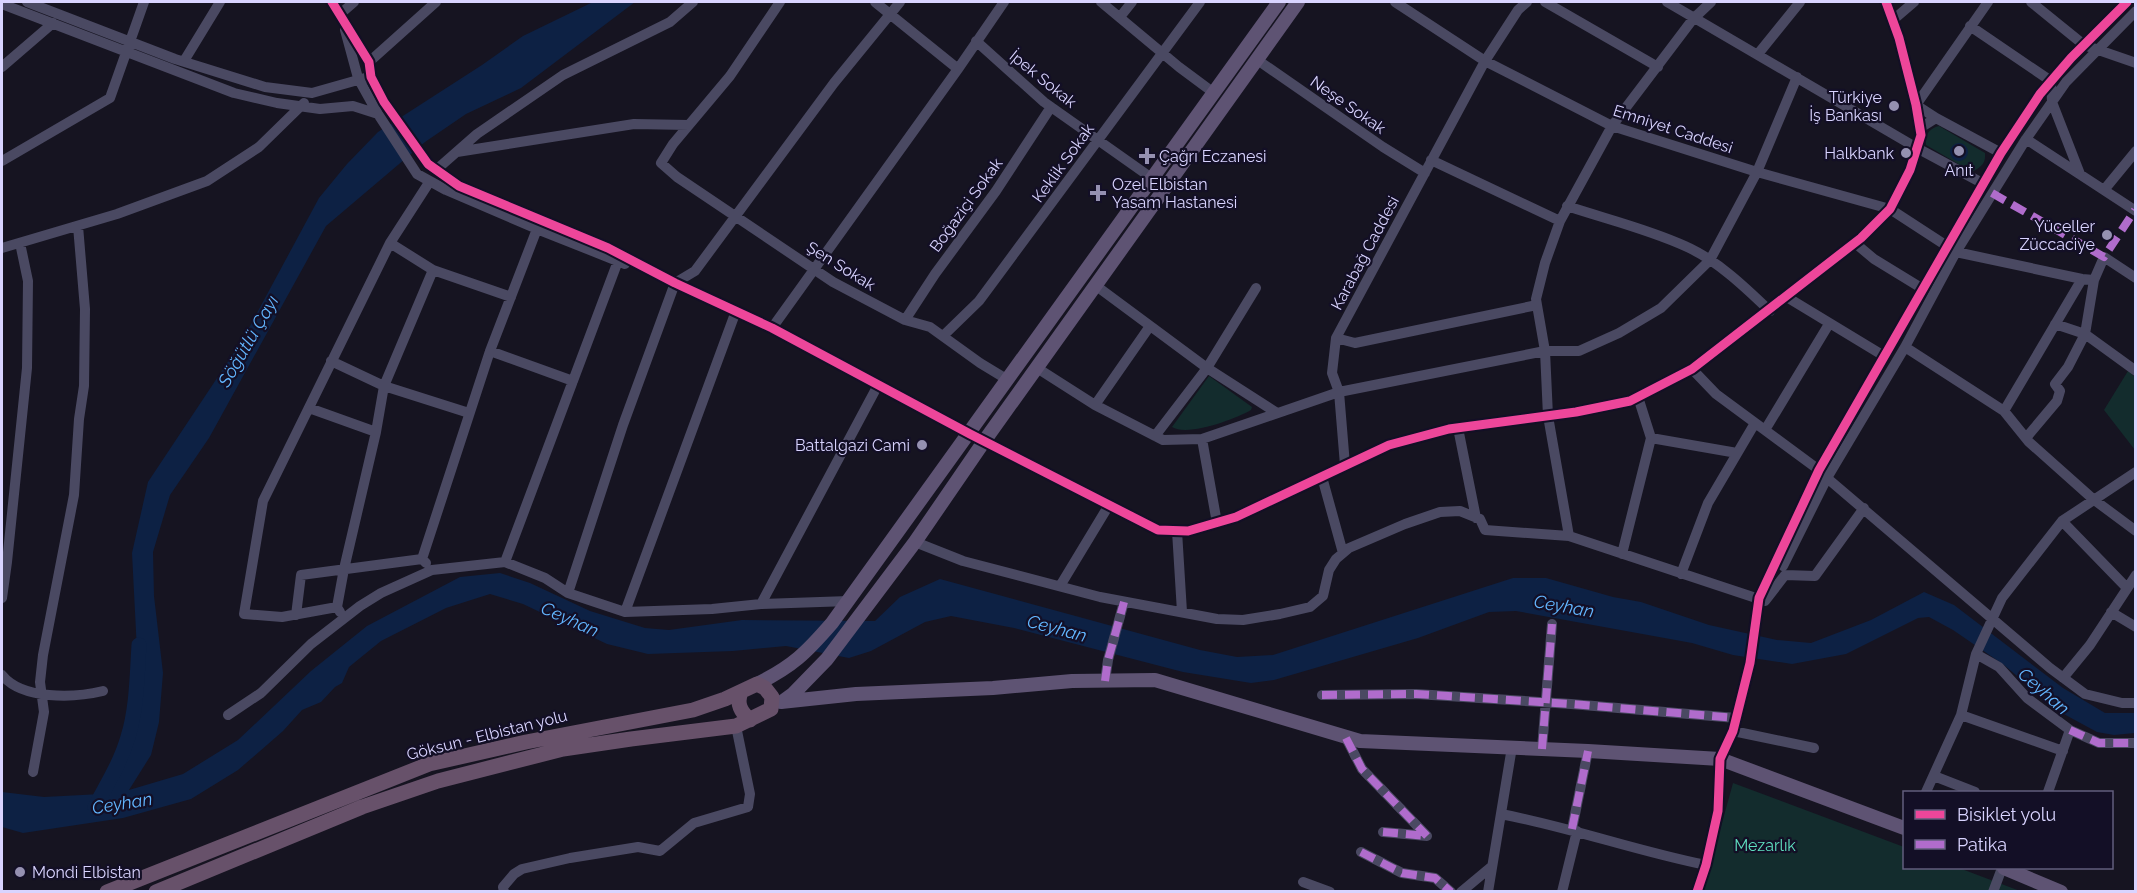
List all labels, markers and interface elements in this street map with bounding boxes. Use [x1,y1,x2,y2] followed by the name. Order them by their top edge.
[1006,45,1081,112] street label: İpek Sokak
[1307,72,1390,138] street label: Neşe Sokak
[1809,88,1882,125] place label: Türkiye İş Bankası
[1887,99,1901,113] marker: Türkiye İş Bankası
[1611,101,1735,157] street label: Emniyet Caddesi
[1028,119,1098,206] street label: Keklik Sokak
[1824,144,1895,163] place label: Halkbank
[1952,144,1966,158] marker: Anıt
[1899,146,1913,160] marker: Halkbank
[1159,147,1267,166] place label: Çağrı Eczanesi
[1140,149,1154,163] marker: Çağrı Eczanesi
[926,154,1007,256] street label: Boğaziçi Sokak
[1945,161,1974,180] place label: Anıt
[1112,175,1237,212] place label: Ozel Elbistan Yasam Hastanesi
[1089,184,1107,202] marker: Ozel Elbistan Yasam Hastanesi
[1327,193,1403,313] street label: Karabağ Caddesi
[2019,217,2095,254] place label: Yüceller Züccaciye
[2100,228,2114,242] marker: Yüceller Züccaciye
[803,237,879,295] street label: Şen Sokak
[213,291,283,391] water label: Söğütlü Çayı
[795,436,910,455] place label: Battalgazi Cami
[915,438,929,452] marker: Battalgazi Cami
[1532,590,1596,622] water label: Ceyhan
[538,597,602,641] water label: Ceyhan
[1025,610,1089,646] water label: Ceyhan
[2014,663,2074,719] water label: Ceyhan
[405,706,569,764] street label: Göksun - Elbistan yolu
[90,788,154,818] water label: Ceyhan
[1903,791,2113,869] legend
[1957,804,2056,825] text: Bisiklet yolu
[1957,834,2007,855] text: Patika
[1734,836,1796,855] park label: Mezarlık
[32,863,141,882] place label: Mondi Elbistan
[13,865,27,879] marker: Mondi Elbistan

